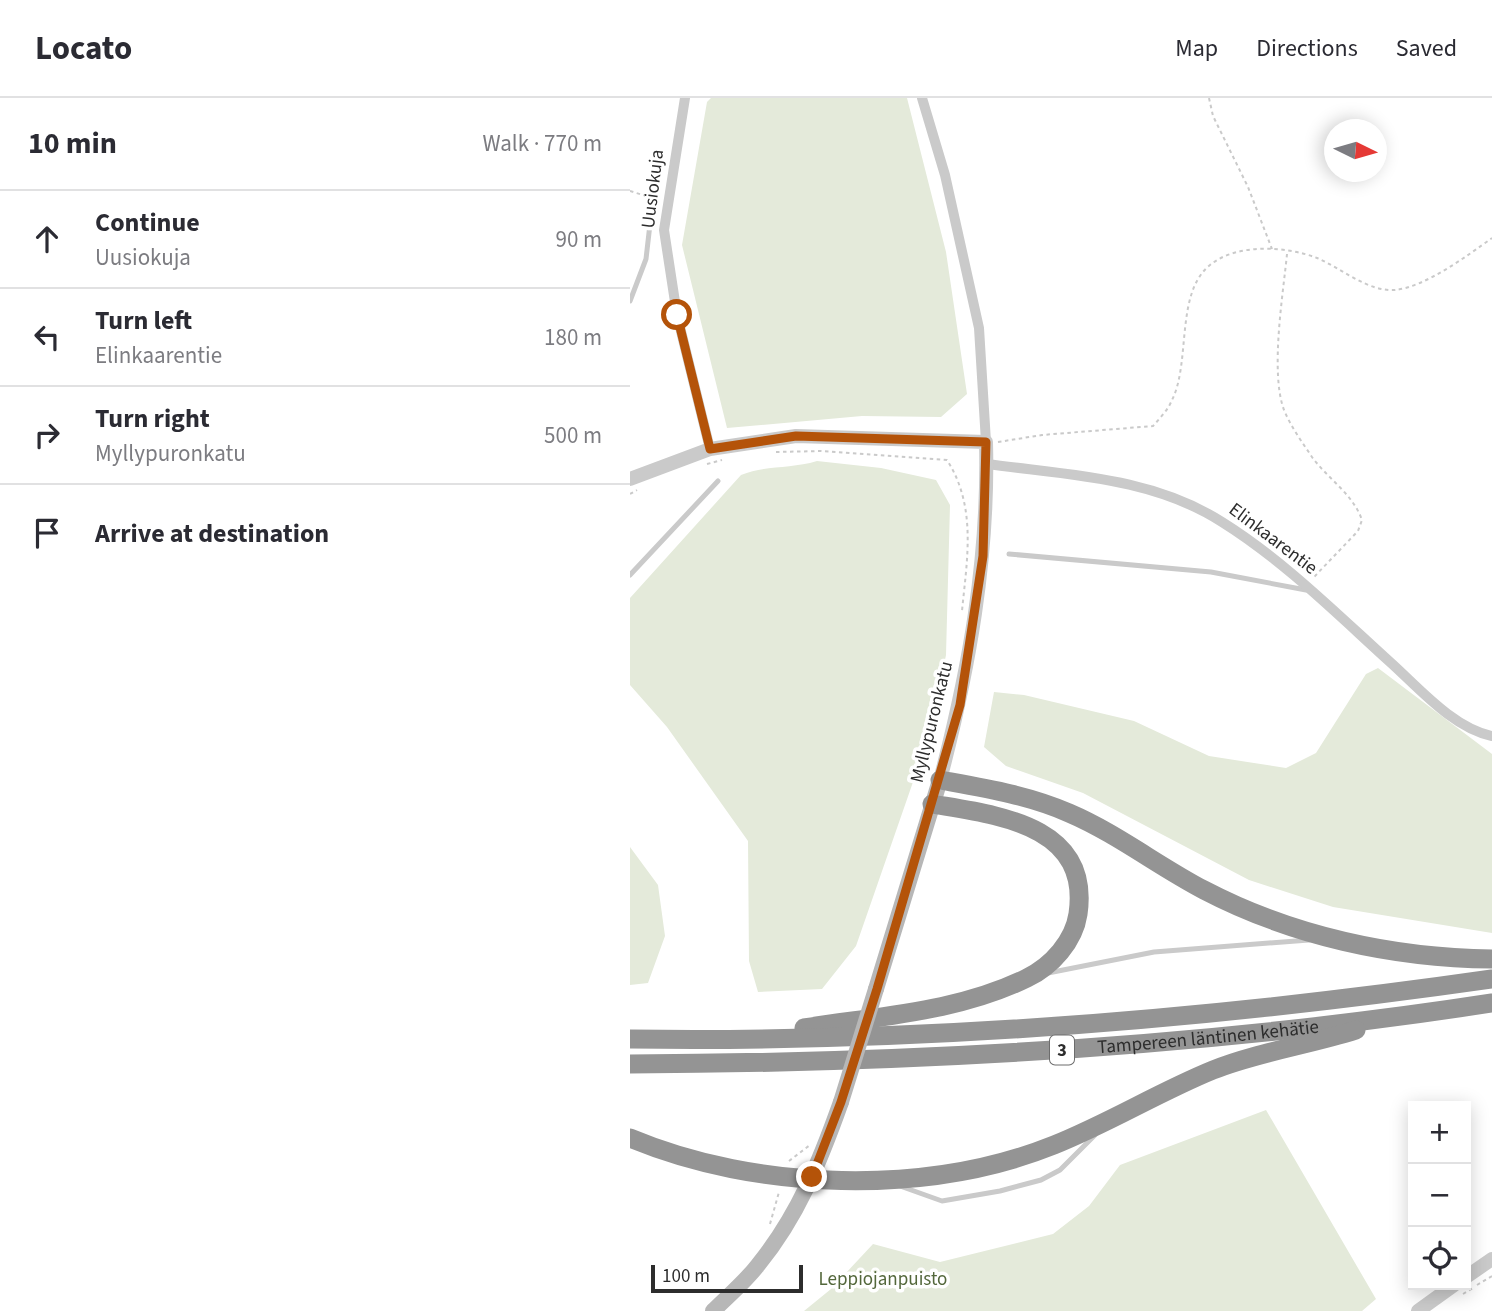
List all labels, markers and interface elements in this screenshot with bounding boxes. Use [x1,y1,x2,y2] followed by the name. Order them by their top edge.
[35,25,132,72] text: Locato
[1175,31,1218,66] text: Map
[1256,31,1358,66] text: Directions
[1396,31,1457,66] text: Saved
[1324,119,1387,182] north arrow
[28,122,117,165] text: 10 min
[483,127,602,160] text: Walk · 770 m
[635,148,671,230] street label: Uusiokuja
[95,204,200,241] text: Continue
[28,220,66,258] icon: ahead
[555,223,602,256] text: 90 m
[95,241,191,274] text: Uusiokuja
[661,299,692,330] route start
[95,302,192,339] text: Turn left
[28,318,66,356] icon: left
[544,321,602,354] text: 180 m
[95,339,222,372] text: Elinkaarentie
[95,400,210,437] text: Turn right
[28,416,66,454] icon: right
[544,419,602,452] text: 500 m
[95,437,246,470] text: Myllypuronkatu
[1223,497,1323,581] street label: Elinkaarentie
[28,514,66,552] icon: arrive
[95,515,329,552] text: Arrive at destination
[904,658,960,786] street label: Myllypuronkatu
[1096,1013,1320,1061] street label: Tampereen läntinen kehätie
[1050,1035,1074,1065] road number: 3
[1408,1101,1471,1290] map controls
[1408,1101,1471,1164] button: +
[796,1161,827,1192] route end
[1408,1164,1471,1227] button: −
[1408,1227,1471,1290] button: locate
[651,1262,803,1294] scale bar
[662,1263,710,1290] text: 100 m
[819,1266,947,1293] park label: Leppiojanpuisto

